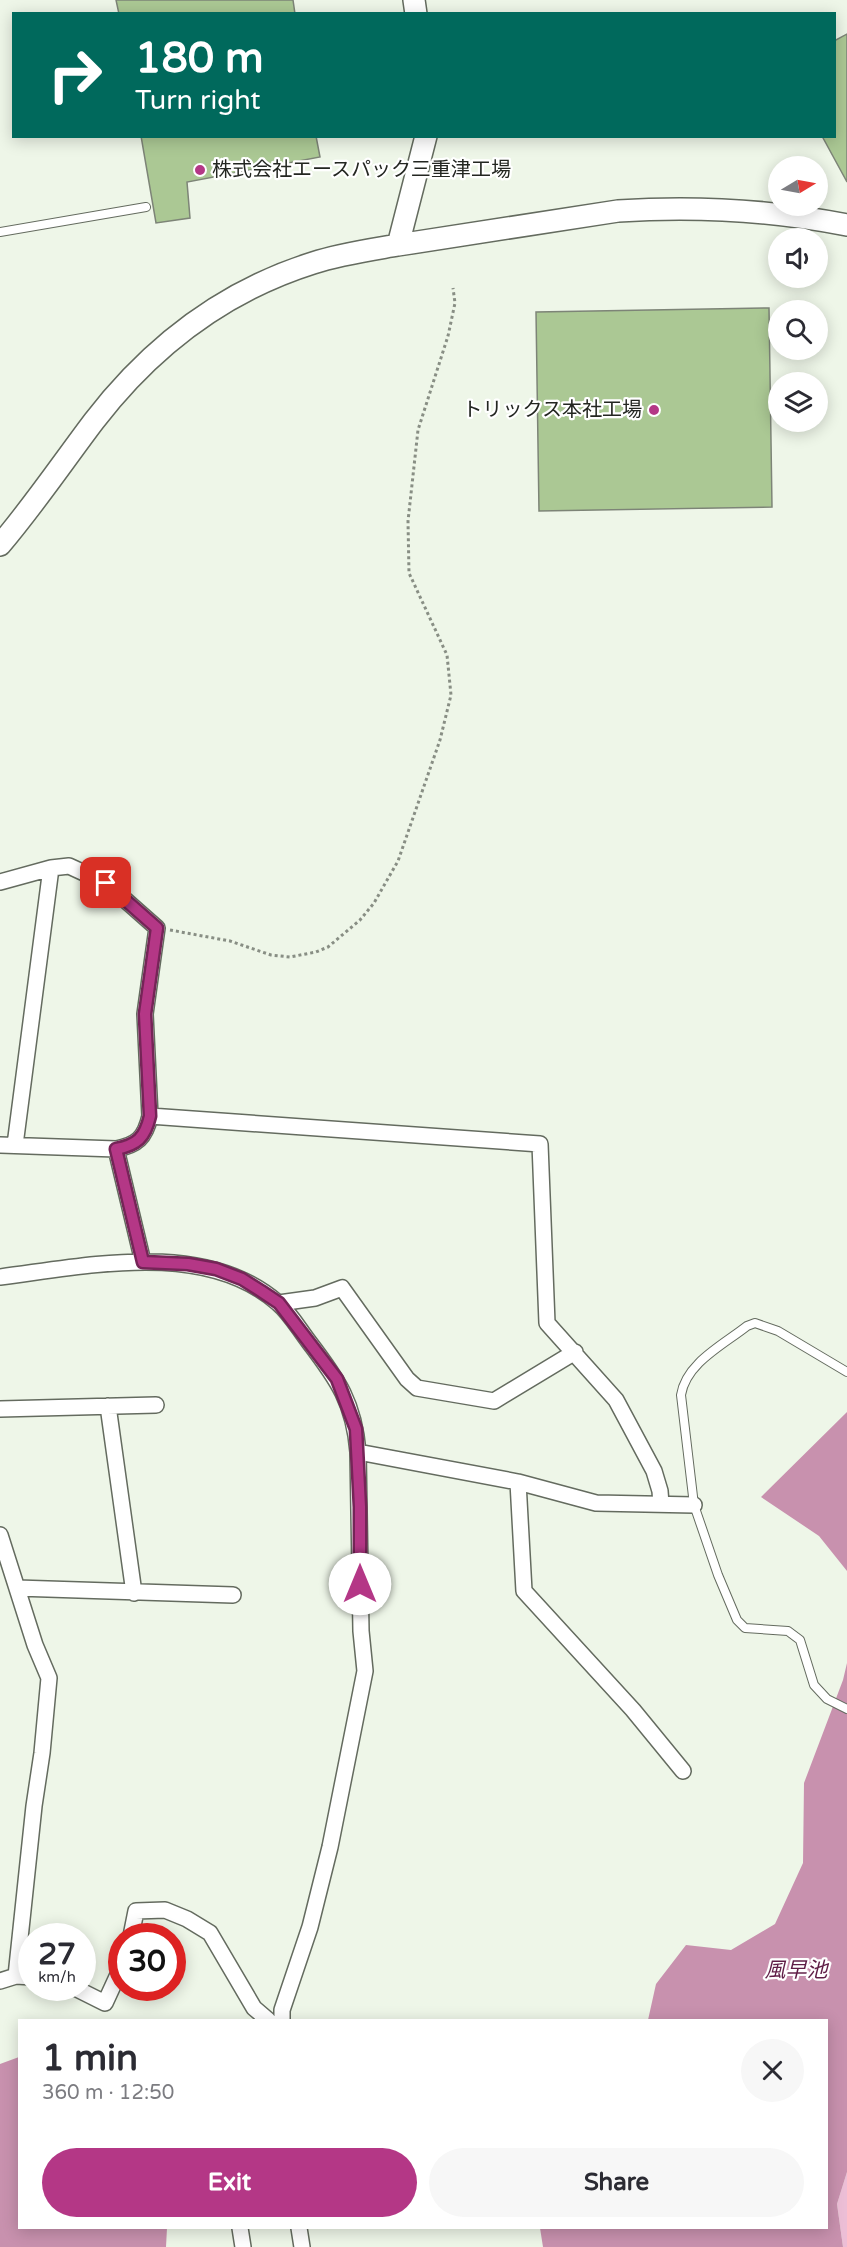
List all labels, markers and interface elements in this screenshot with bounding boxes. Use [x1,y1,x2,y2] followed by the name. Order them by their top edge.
[135,33,264,84] text: 180 m
[36,36,114,114] icon: right
[135,84,261,117] text: Turn right
[768,156,828,216] north arrow
[768,156,828,432] map controls
[212,158,511,182] place label: 株式会社エースパック三重津工場
[193,163,207,177] marker: 株式会社エースパック三重津工場
[768,228,828,288] button: sound
[768,300,828,360] button: search
[768,372,828,432] button: layers
[463,398,642,422] place label: トリックス本社工場
[647,403,661,417] marker: トリックス本社工場
[80,857,131,908] pin
[89,866,122,899] icon: arrive
[328,1552,392,1616] position arrow
[108,1923,186,2001] speed limit sign: 30
[38,1936,76,1973] text: 27
[765,1958,829,1983] water label: 風早池
[38,1968,76,1986] text: km/h
[42,2037,138,2080] text: 1 min
[741,2039,804,2102] button: close
[42,2081,174,2105] text: 360 m · 12:50
[42,2148,417,2217] button: Exit
[429,2148,804,2217] button: Share

